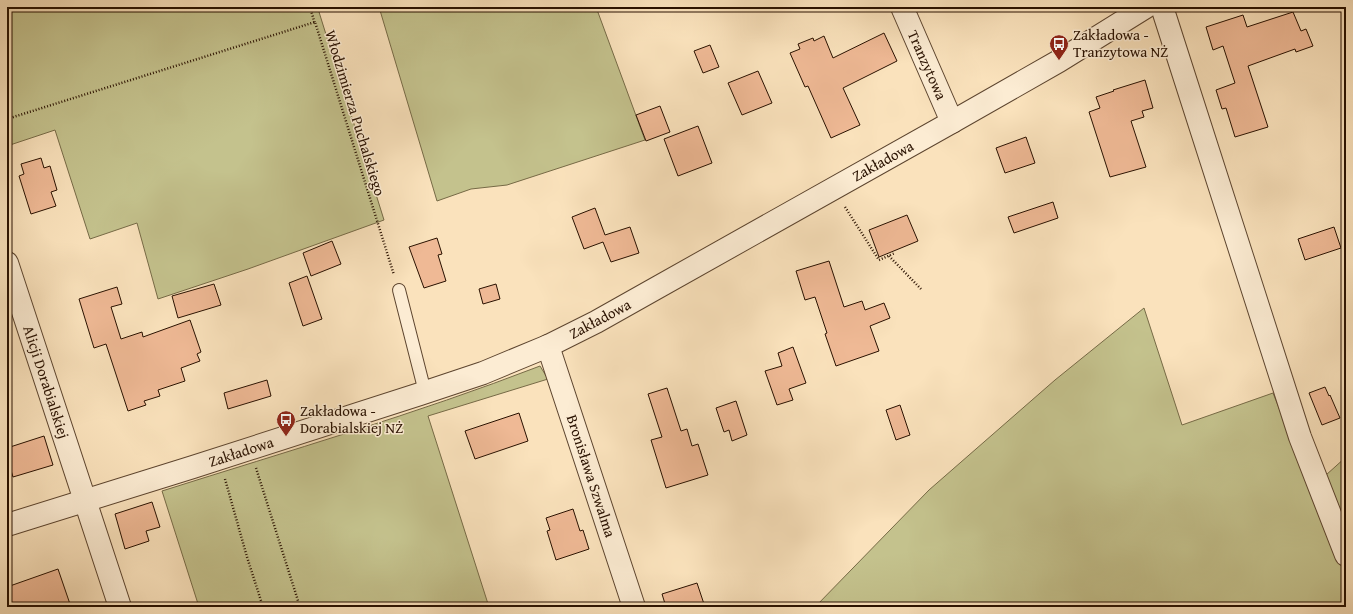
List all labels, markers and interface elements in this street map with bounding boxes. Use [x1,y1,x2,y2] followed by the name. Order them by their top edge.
[1073,24,1168,62] place label: Zakładowa - Tranzytowa NŻ
[320,27,391,199] street label: Włodzimierza Puchalskiego
[903,27,952,103] street label: Tranzytowa
[1048,33,1070,61] bus stop icon: Zakładowa - Tranzytowa NŻ
[848,135,917,186] street label: Zakładowa
[565,294,634,344] street label: Zakładowa
[18,323,75,441] street label: Alicji Dorabialskiej
[300,400,403,438] place label: Zakładowa - Dorabialskiej NŻ
[275,409,297,437] bus stop icon: Zakładowa - Dorabialskiej NŻ
[562,412,621,540] street label: Bronisława Szwalma
[206,431,276,472] street label: Zakładowa

